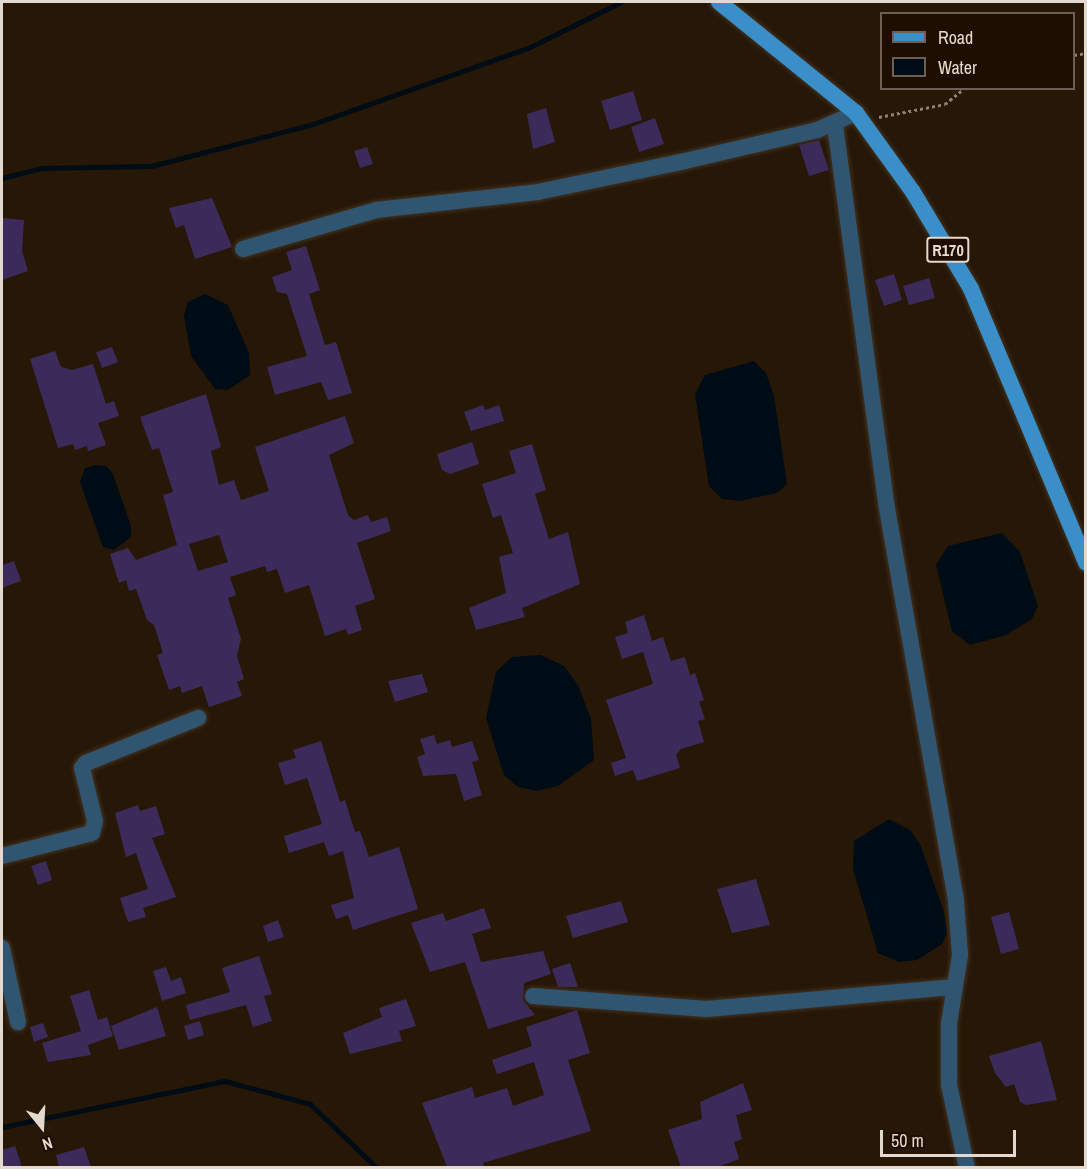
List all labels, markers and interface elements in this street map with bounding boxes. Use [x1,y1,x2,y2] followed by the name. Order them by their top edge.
[880,12,1075,90] legend
[938,25,973,50] text: Road
[938,55,977,80] text: Water
[926,237,970,263] road number: R170
[12,1097,72,1157] north arrow
[883,1118,1020,1156] scale bar
[891,1128,924,1153] text: 50 m
[40,1132,55,1156] text: N

